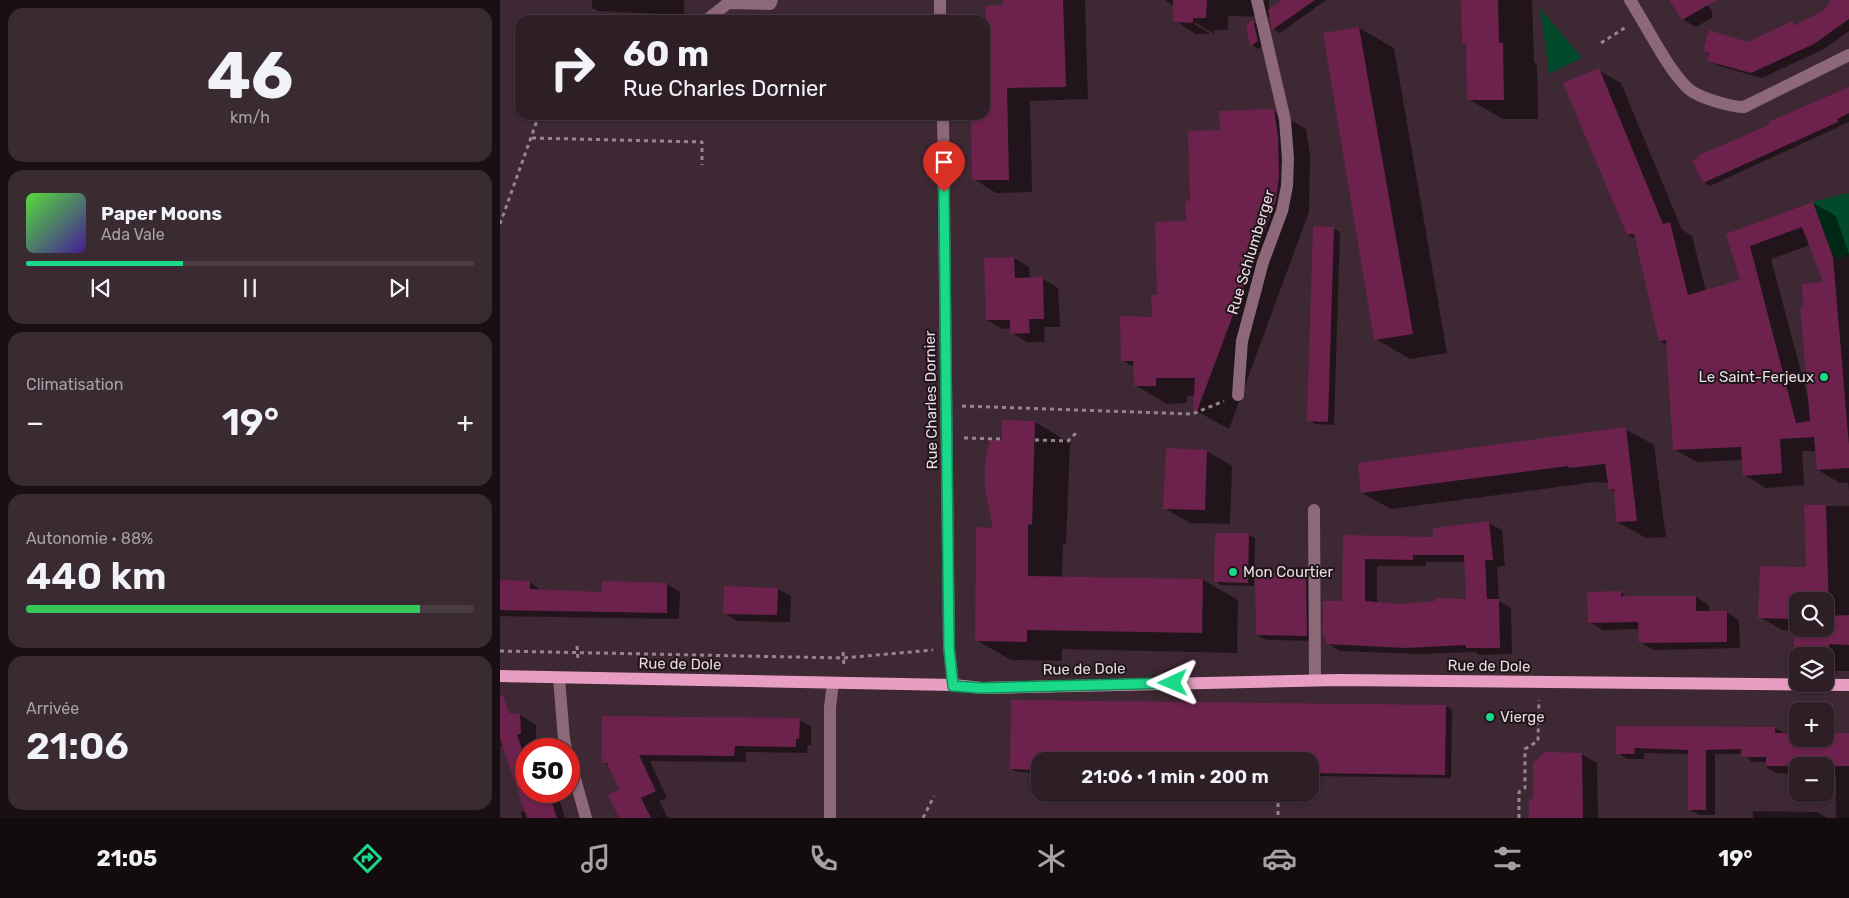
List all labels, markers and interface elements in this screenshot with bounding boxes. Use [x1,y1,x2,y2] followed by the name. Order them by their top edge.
[623,33,709,75] text: 60 m
[540,35,605,100] icon: right
[207,37,293,114] text: 46
[623,75,827,102] text: Rue Charles Dornier
[230,108,270,127] text: km/h
[923,141,965,192] pin
[930,148,958,176] icon: arrive
[1223,187,1279,317] street label: Rue Schlumberger
[101,202,222,225] text: Paper Moons
[101,225,165,244] text: Ada Vale
[87,274,115,302] icon: previous
[236,274,264,302] icon: pause
[385,274,413,302] icon: next
[921,330,941,470] street label: Rue Charles Dornier
[1699,368,1814,386] place label: Le Saint-Ferjeux
[1818,371,1830,383] marker: Le Saint-Ferjeux
[26,375,123,394] text: Climatisation
[222,399,279,445] text: 19°
[26,406,44,439] text: −
[457,406,474,439] text: +
[26,529,153,548] text: Autonomie · 88%
[26,553,167,599] text: 440 km
[1243,563,1334,581] place label: Mon Courtier
[1227,566,1239,578] marker: Mon Courtier
[1789,592,1834,802] map controls
[1789,592,1834,637] button: search
[1789,647,1834,692] button: layers
[638,654,722,674] street label: Rue de Dole
[1146,656,1198,708] position arrow
[1447,656,1531,676] street label: Rue de Dole
[1042,659,1126,679] street label: Rue de Dole
[26,699,79,718] text: Arrivée
[1789,702,1834,747] button: +
[1500,708,1545,726] place label: Vierge
[1484,711,1496,723] marker: Vierge
[26,723,129,769] text: 21:06
[515,738,580,803] speed limit sign: 50
[1789,757,1834,802] button: −
[1081,765,1269,788] text: 21:06 · 1 min · 200 m
[350,841,385,876] icon: directions
[578,841,613,876] icon: music
[806,841,841,876] icon: phone
[1034,841,1069,876] icon: climate
[1262,841,1297,876] icon: car
[1490,841,1525,876] icon: filters
[97,845,157,872] text: 21:05
[1718,845,1752,872] text: 19°

